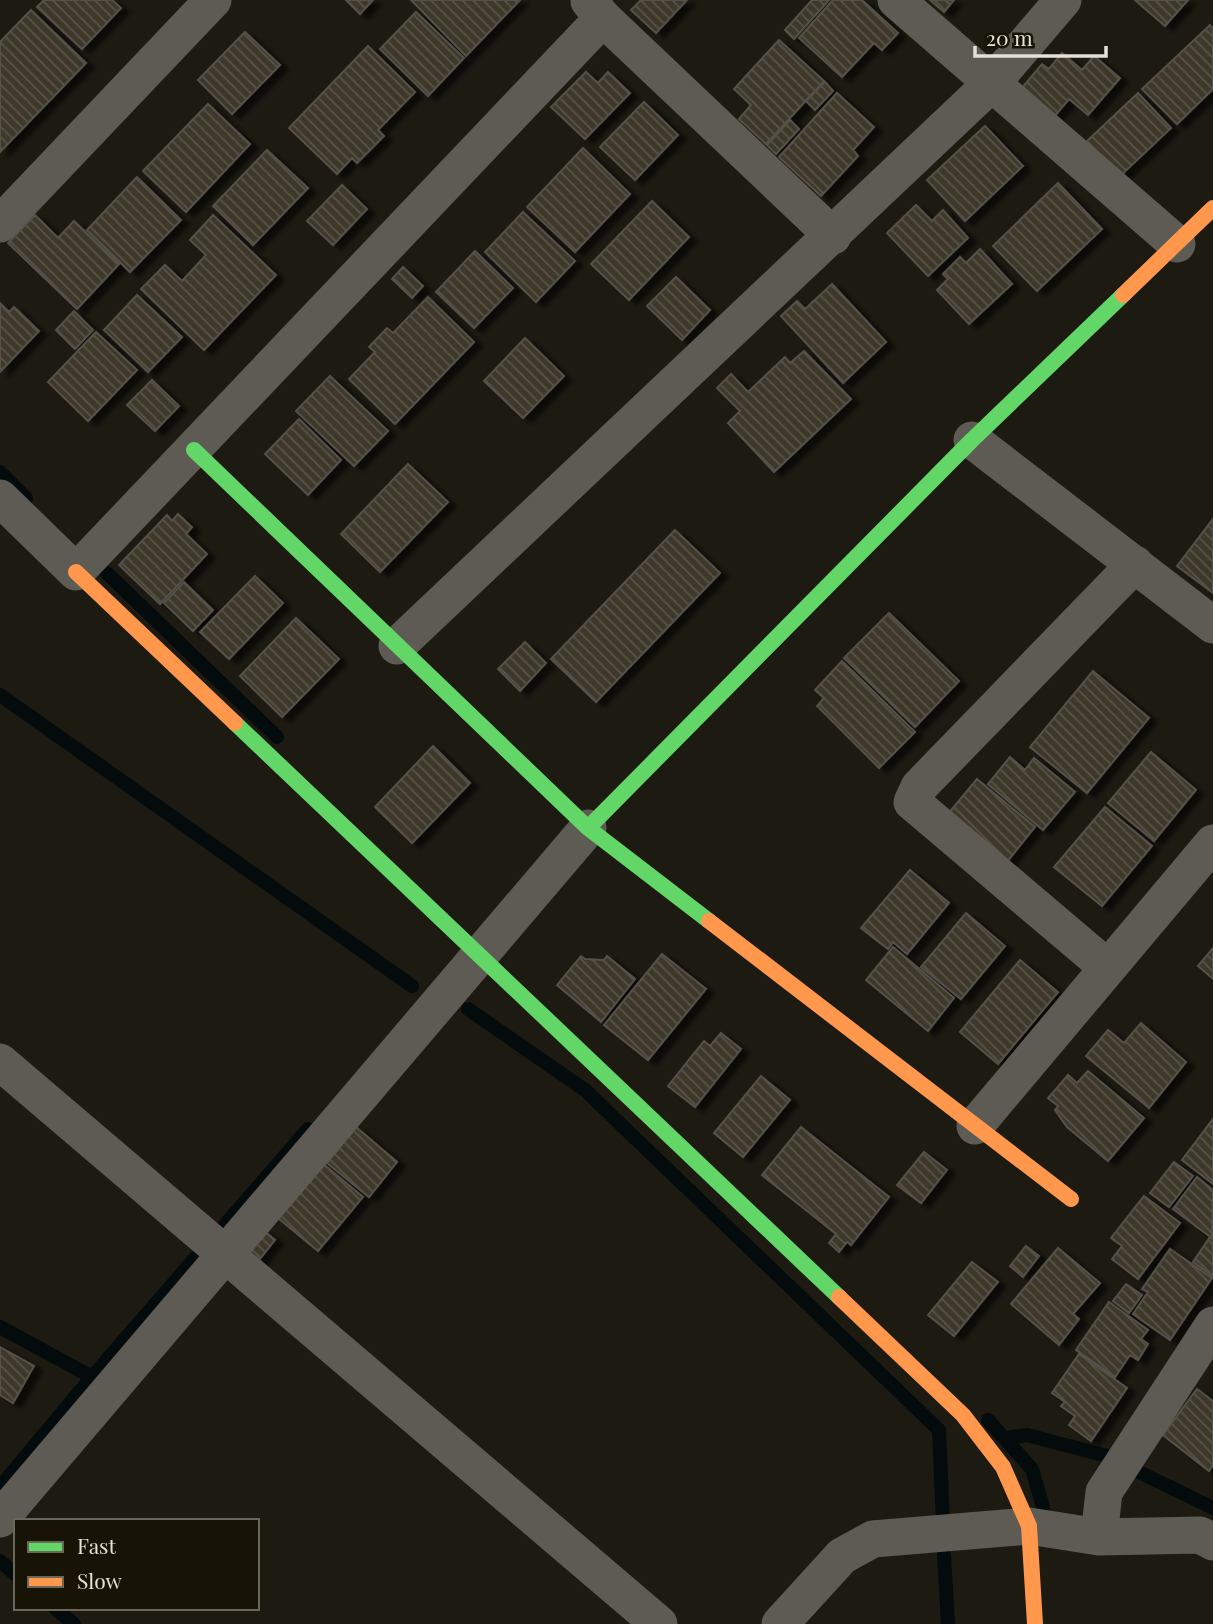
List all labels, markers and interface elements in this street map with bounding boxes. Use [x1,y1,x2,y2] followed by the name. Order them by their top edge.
[975,14,1106,58] scale bar
[986,23,1033,51] text: 20 m
[14,1519,259,1610] legend
[77,1531,116,1559] text: Fast
[77,1566,122,1594] text: Slow

